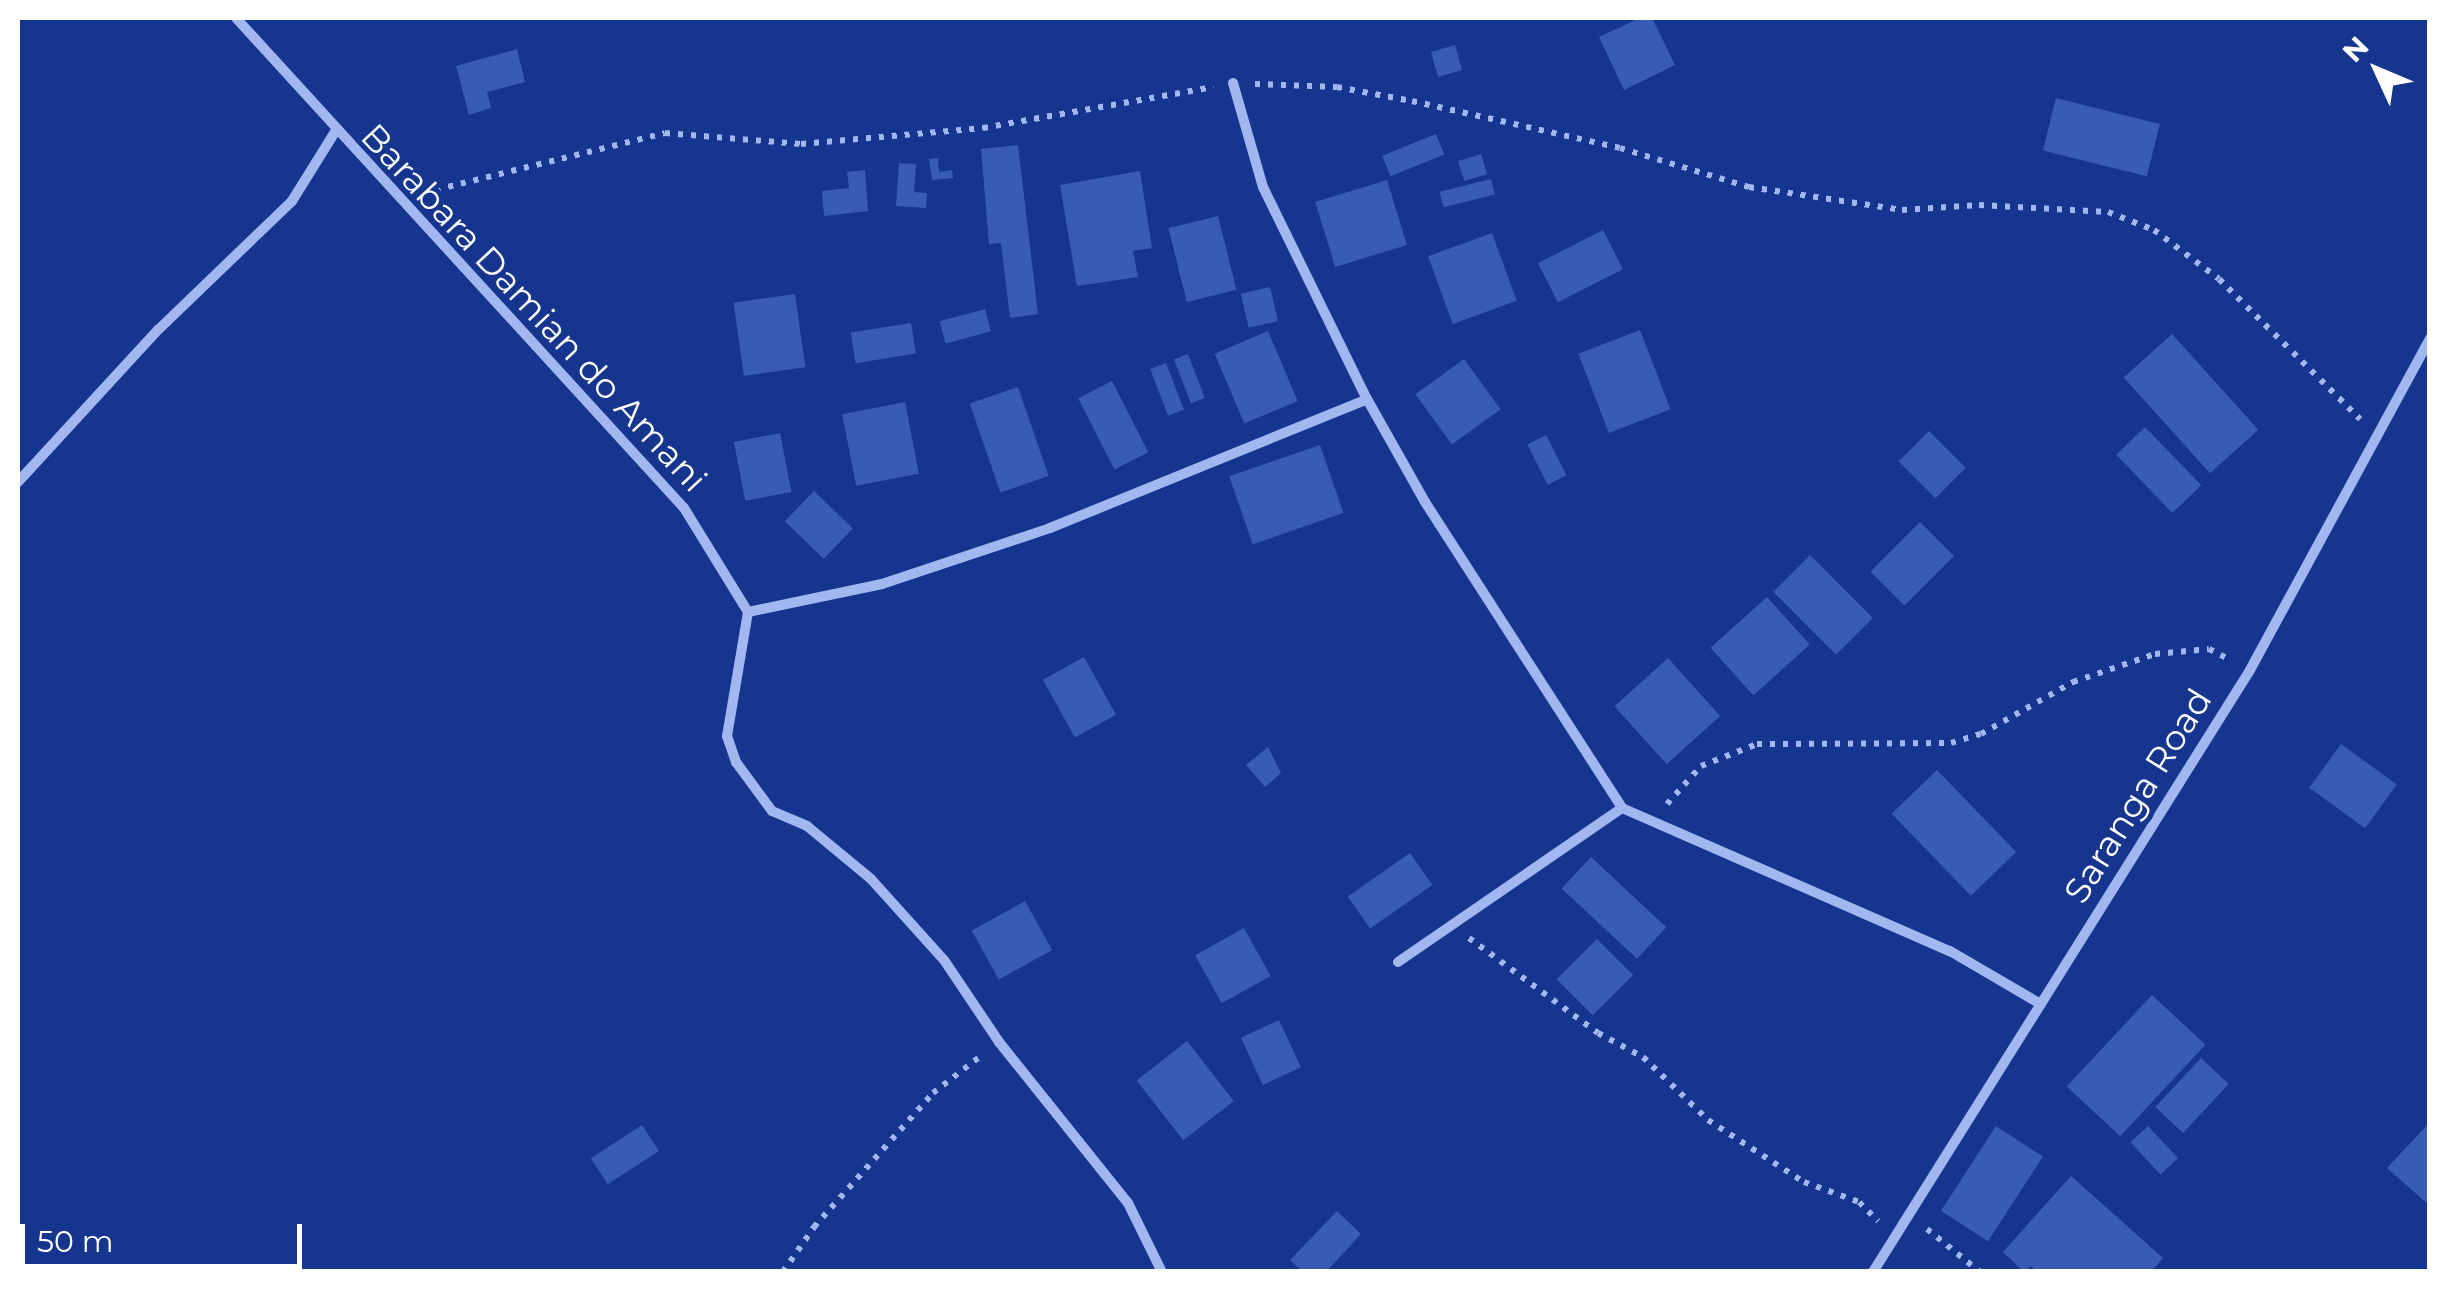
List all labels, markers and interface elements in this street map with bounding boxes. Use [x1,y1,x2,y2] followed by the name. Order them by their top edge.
[2327,20,2427,120] north arrow
[2335,29,2376,69] text: N
[352,115,716,501] street label: Barabara Damian do Amani
[2055,681,2221,911] street label: Saranga Road
[25,1204,308,1266] scale bar
[37,1223,114,1260] text: 50 m

